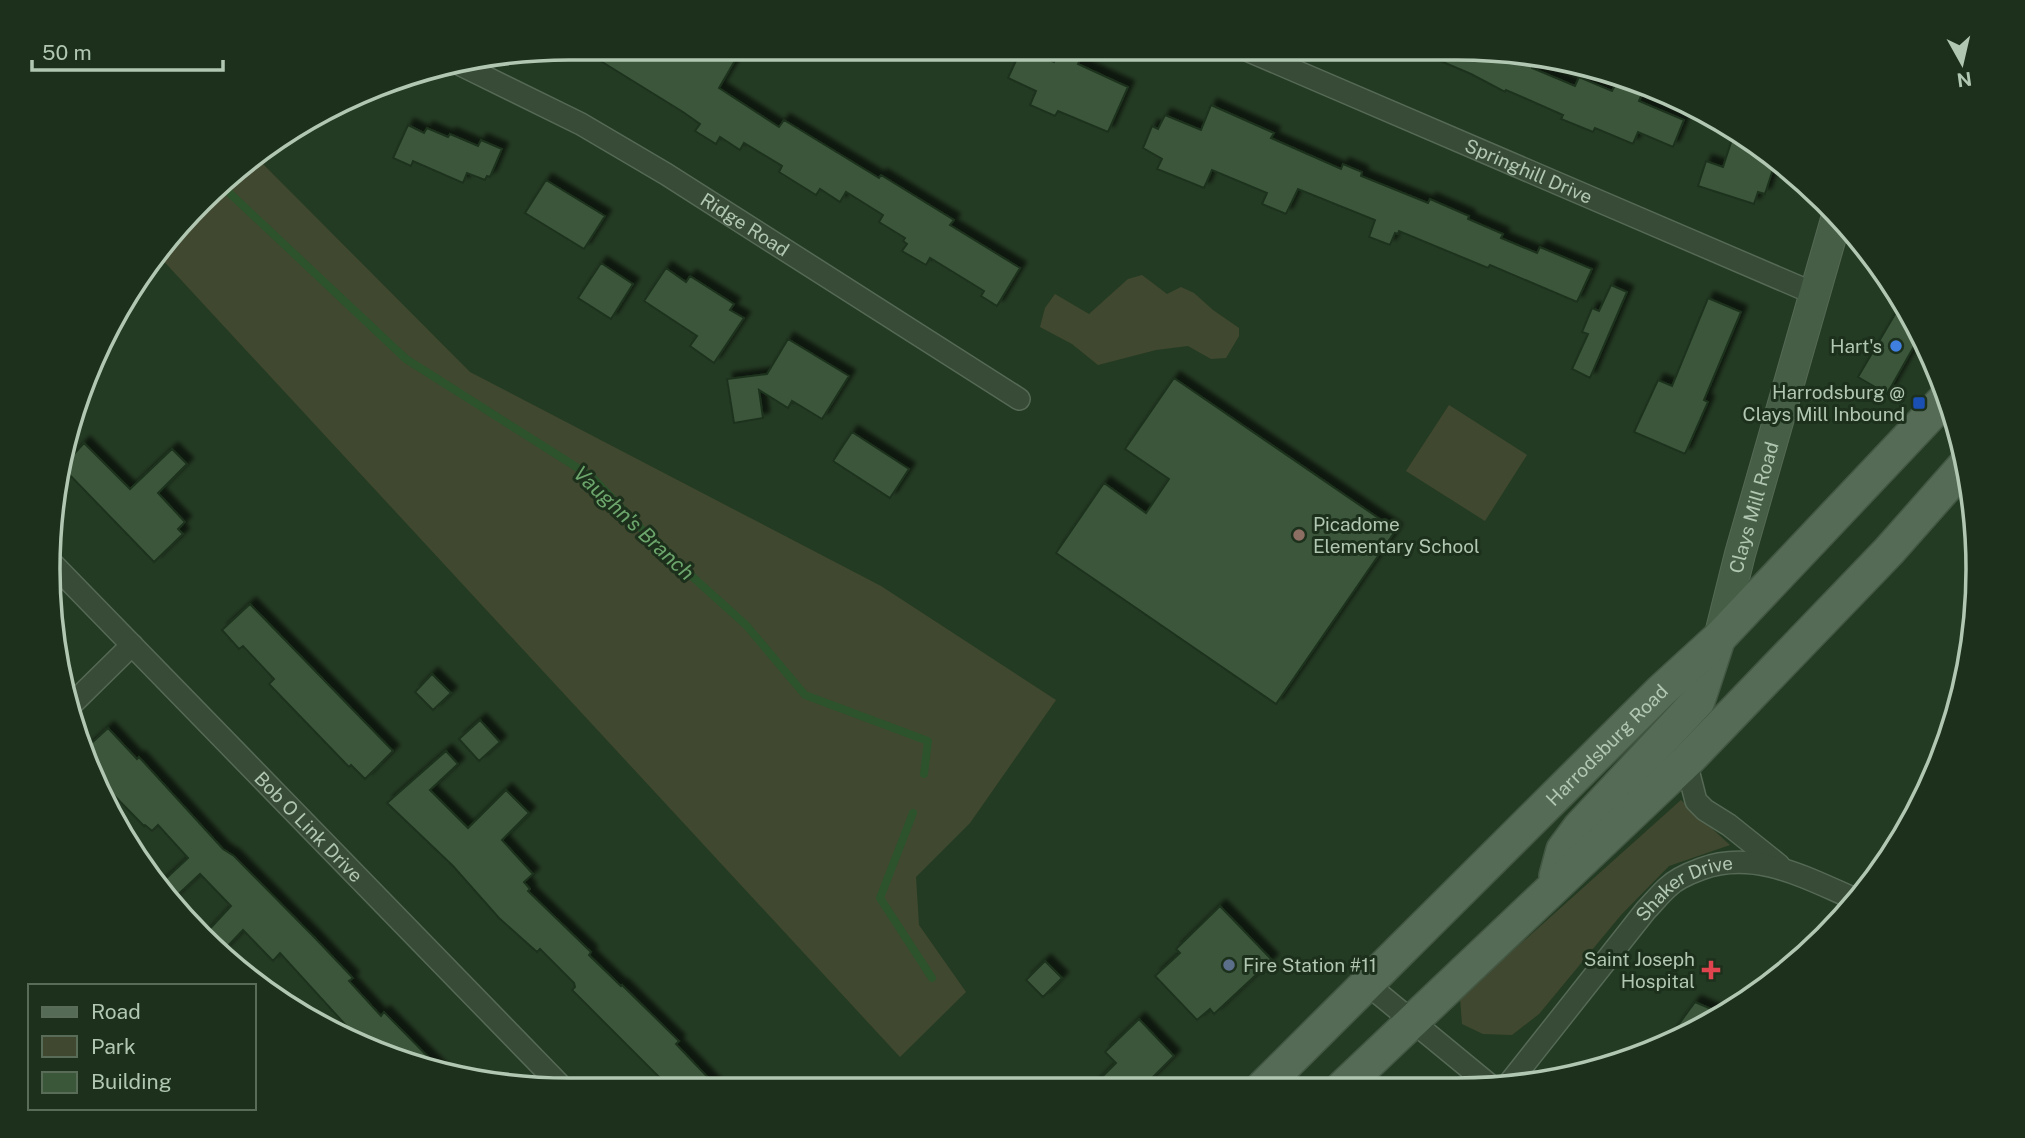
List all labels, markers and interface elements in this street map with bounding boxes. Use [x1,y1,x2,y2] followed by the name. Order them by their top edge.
[32,28,222,72] scale bar
[1927,28,1997,98] north arrow
[42,40,92,65] text: 50 m
[1955,68,1973,92] text: N
[1462,134,1596,208] street label: Springhill Drive
[697,188,793,261] street label: Ridge Road
[1830,335,1882,357] place label: Hart's
[1888,338,1904,354] marker: Hart's
[1743,381,1905,425] place label: Harrodsburg @ Clays Mill Inbound
[1911,395,1927,411] marker: Harrodsburg @ Clays Mill Inbound
[1725,439,1783,576] street label: Clays Mill Road
[569,461,699,585] water label: Vaughn's Branch
[1313,513,1480,557] place label: Picadome Elementary School
[1291,527,1307,543] marker: Picadome Elementary School
[1541,680,1672,810] street label: Harrodsburg Road
[250,767,367,887] street label: Bob O Link Drive
[1631,851,1734,925] street label: Shaker Drive
[1584,948,1695,992] place label: Saint Joseph Hospital
[1243,954,1377,976] place label: Fire Station #11
[1221,957,1237,973] marker: Fire Station #11
[1701,960,1721,980] marker: Saint Joseph Hospital
[28,984,256,1110] legend
[91,999,141,1024] text: Road
[91,1034,136,1059] text: Park
[91,1069,172,1094] text: Building

